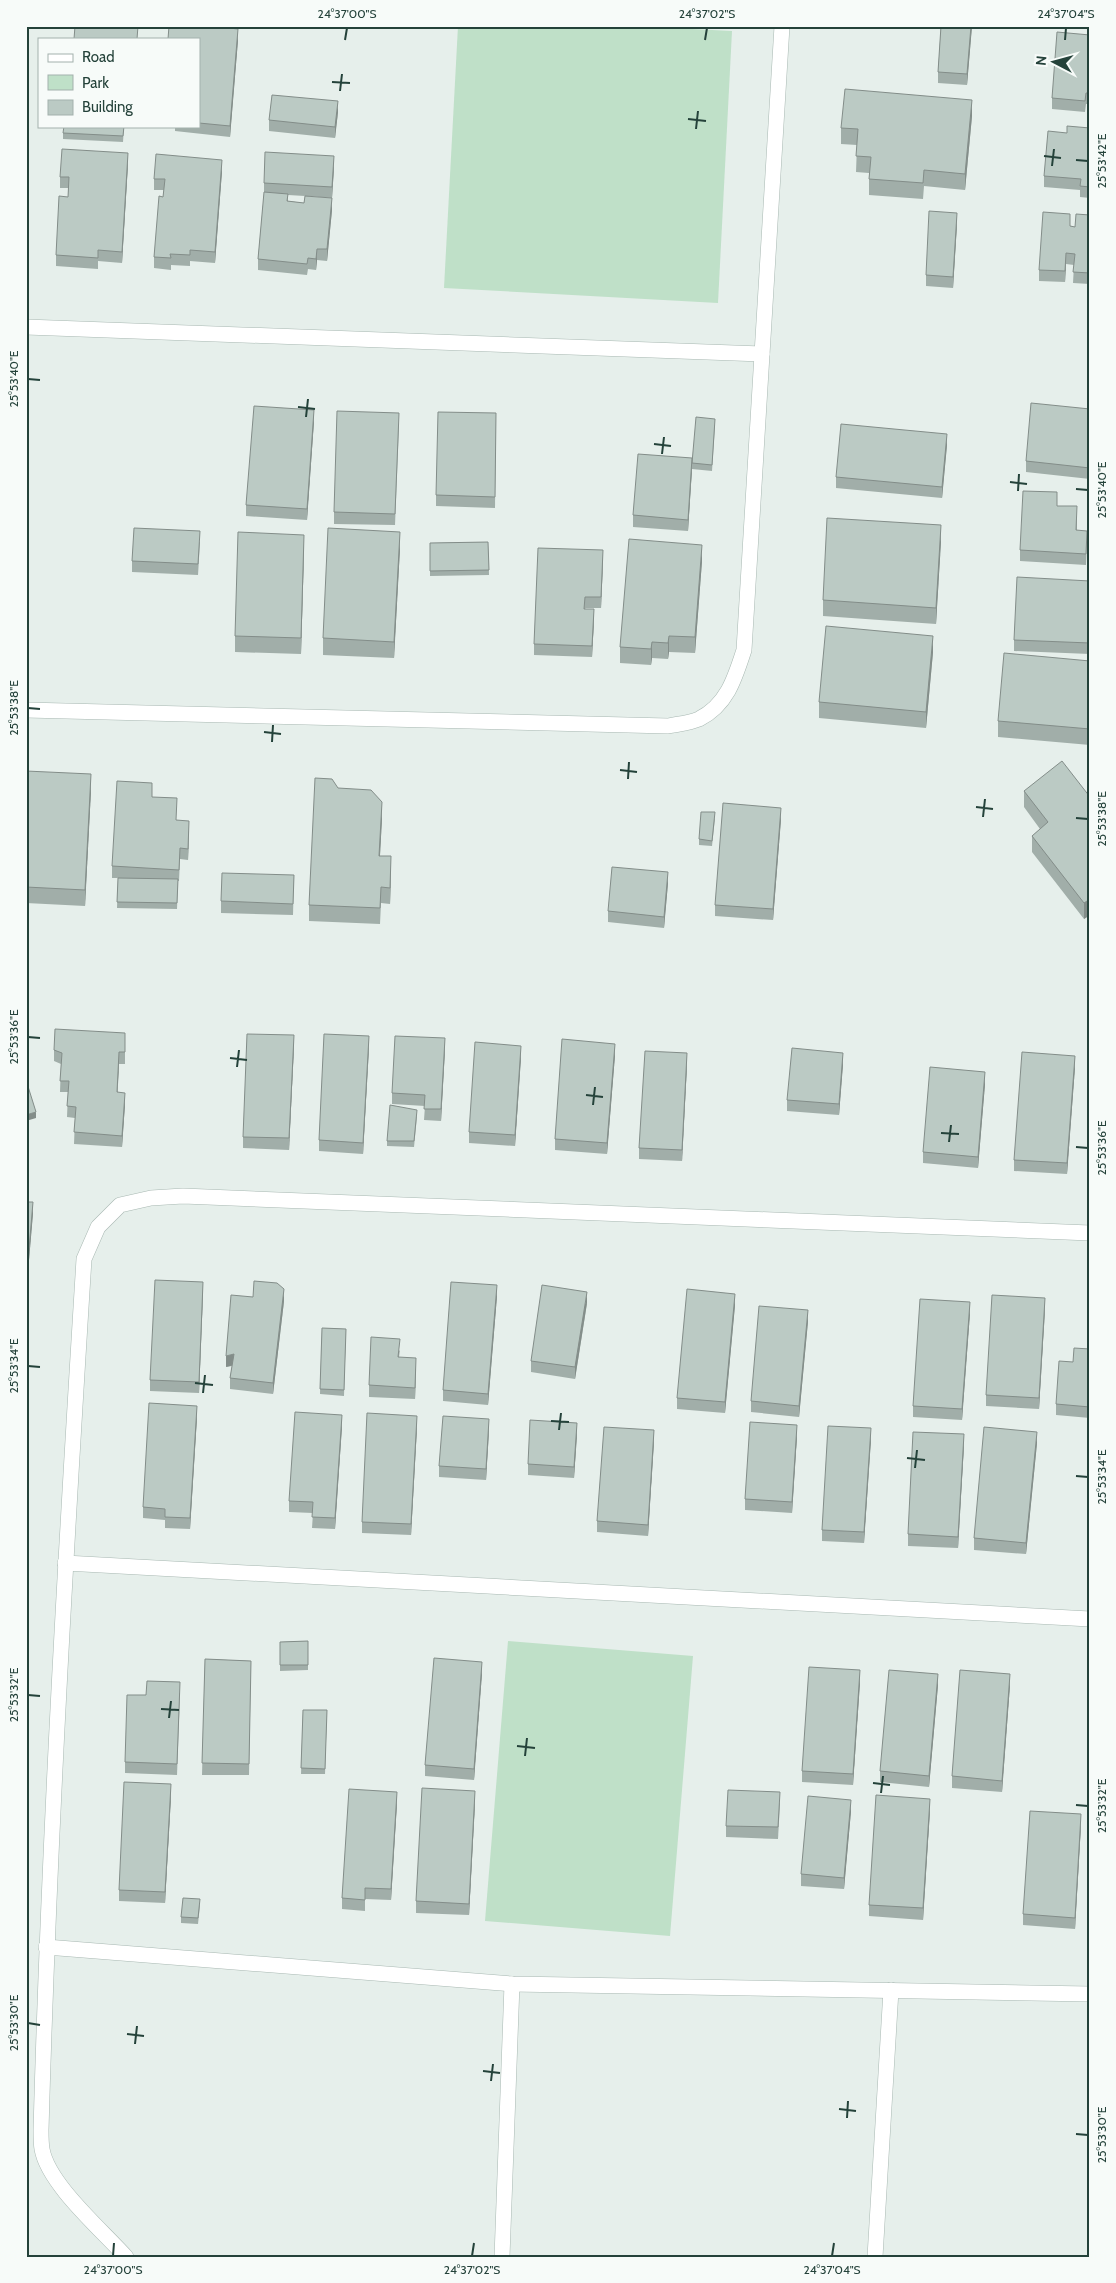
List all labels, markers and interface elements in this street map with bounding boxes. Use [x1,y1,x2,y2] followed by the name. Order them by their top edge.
[318,6,376,21] text: 24°37'00"S
[679,6,735,21] text: 24°37'02"S
[1037,6,1095,21] text: 24°37'04"S
[38,38,200,128] legend
[1028,38,1078,88] north arrow
[82,48,115,66] text: Road
[1032,55,1051,67] text: N
[82,74,109,92] text: Park
[82,98,133,116] text: Building
[1094,133,1109,188] text: 25°53'42"E
[6,350,21,407] text: 25°53'40"E
[1094,461,1109,518] text: 25°53'40"E
[6,680,21,736] text: 25°53'38"E
[1094,791,1109,847] text: 25°53'38"E
[6,1009,21,1065] text: 25°53'36"E
[1094,1120,1109,1176] text: 25°53'36"E
[6,1338,21,1394] text: 25°53'34"E
[1094,1449,1109,1505] text: 25°53'34"E
[6,1667,21,1722] text: 25°53'32"E
[1094,1778,1109,1833] text: 25°53'32"E
[6,1994,21,2051] text: 25°53'30"E
[1094,2106,1109,2163] text: 25°53'30"E
[84,2262,142,2277] text: 24°37'00"S
[444,2262,500,2277] text: 24°37'02"S
[803,2262,861,2277] text: 24°37'04"S

